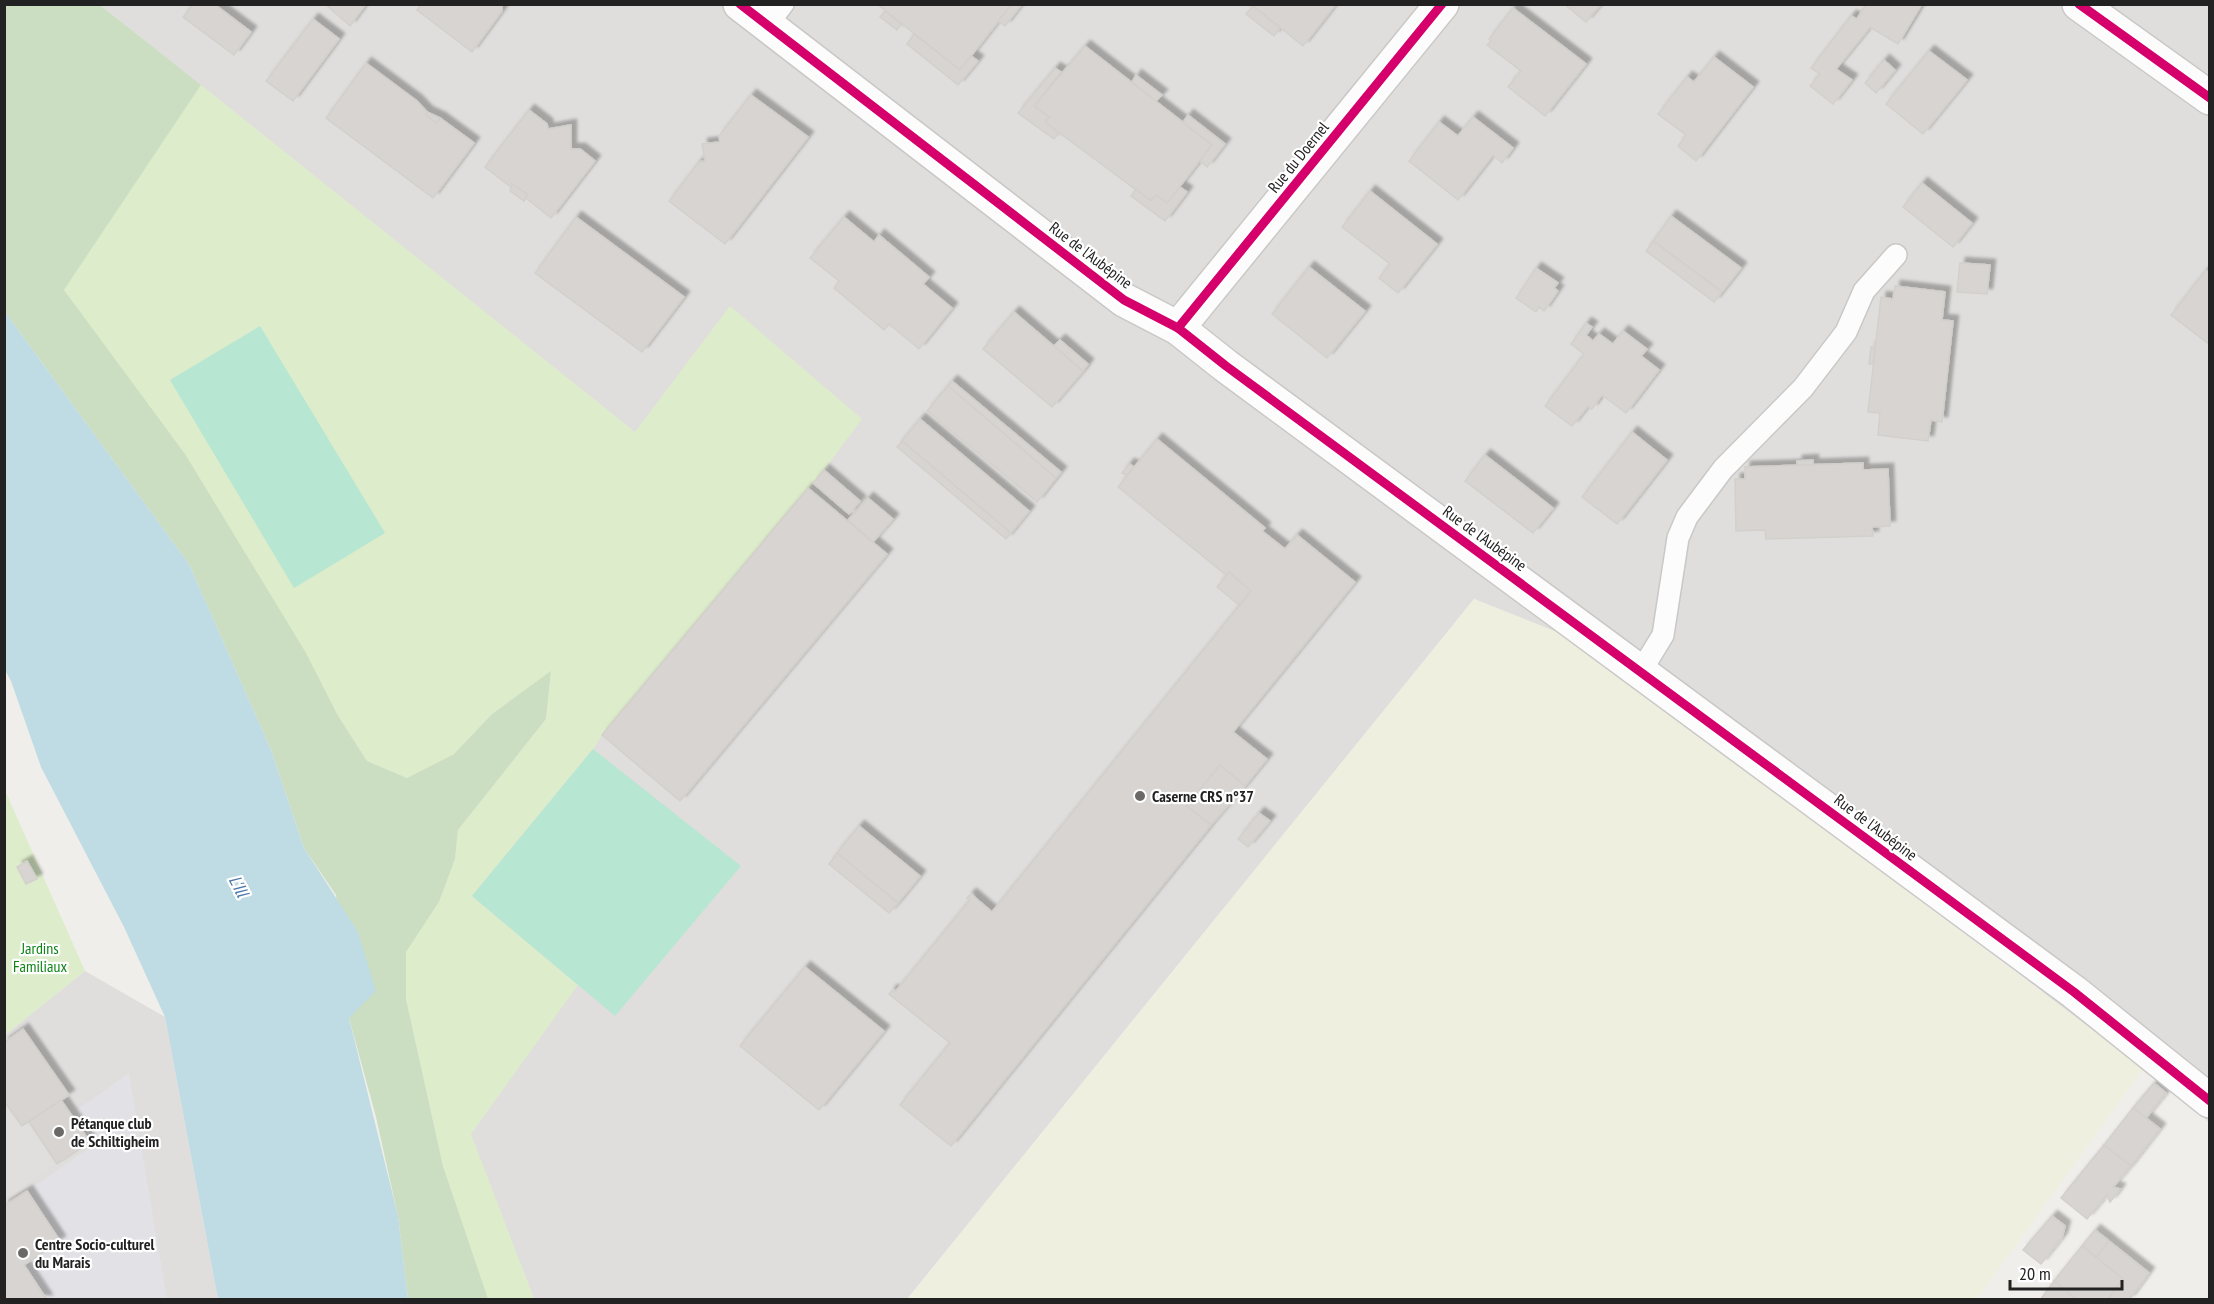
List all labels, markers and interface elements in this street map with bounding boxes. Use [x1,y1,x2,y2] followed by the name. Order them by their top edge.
[1263,117,1333,197] street label: Rue du Doernel
[1046,217,1136,293] street label: Rue de l'Aubépine
[1439,501,1531,575] street label: Rue de l'Aubépine
[1152,786,1254,806] place label: Caserne CRS n°37
[1133,789,1147,803] marker: Caserne CRS n°37
[1831,789,1921,865] street label: Rue de l'Aubépine
[224,871,255,902] water label: L'Ill
[13,938,67,976] park label: Jardins Familiaux
[71,1113,159,1151] place label: Pétanque club de Schiltigheim
[52,1125,66,1139] marker: Pétanque club de Schiltigheim
[35,1234,155,1272] place label: Centre Socio-culturel du Marais
[16,1246,30,1260] marker: Centre Socio-culturel du Marais
[2010,1253,2122,1291] scale bar
[2019,1262,2051,1285] text: 20 m

